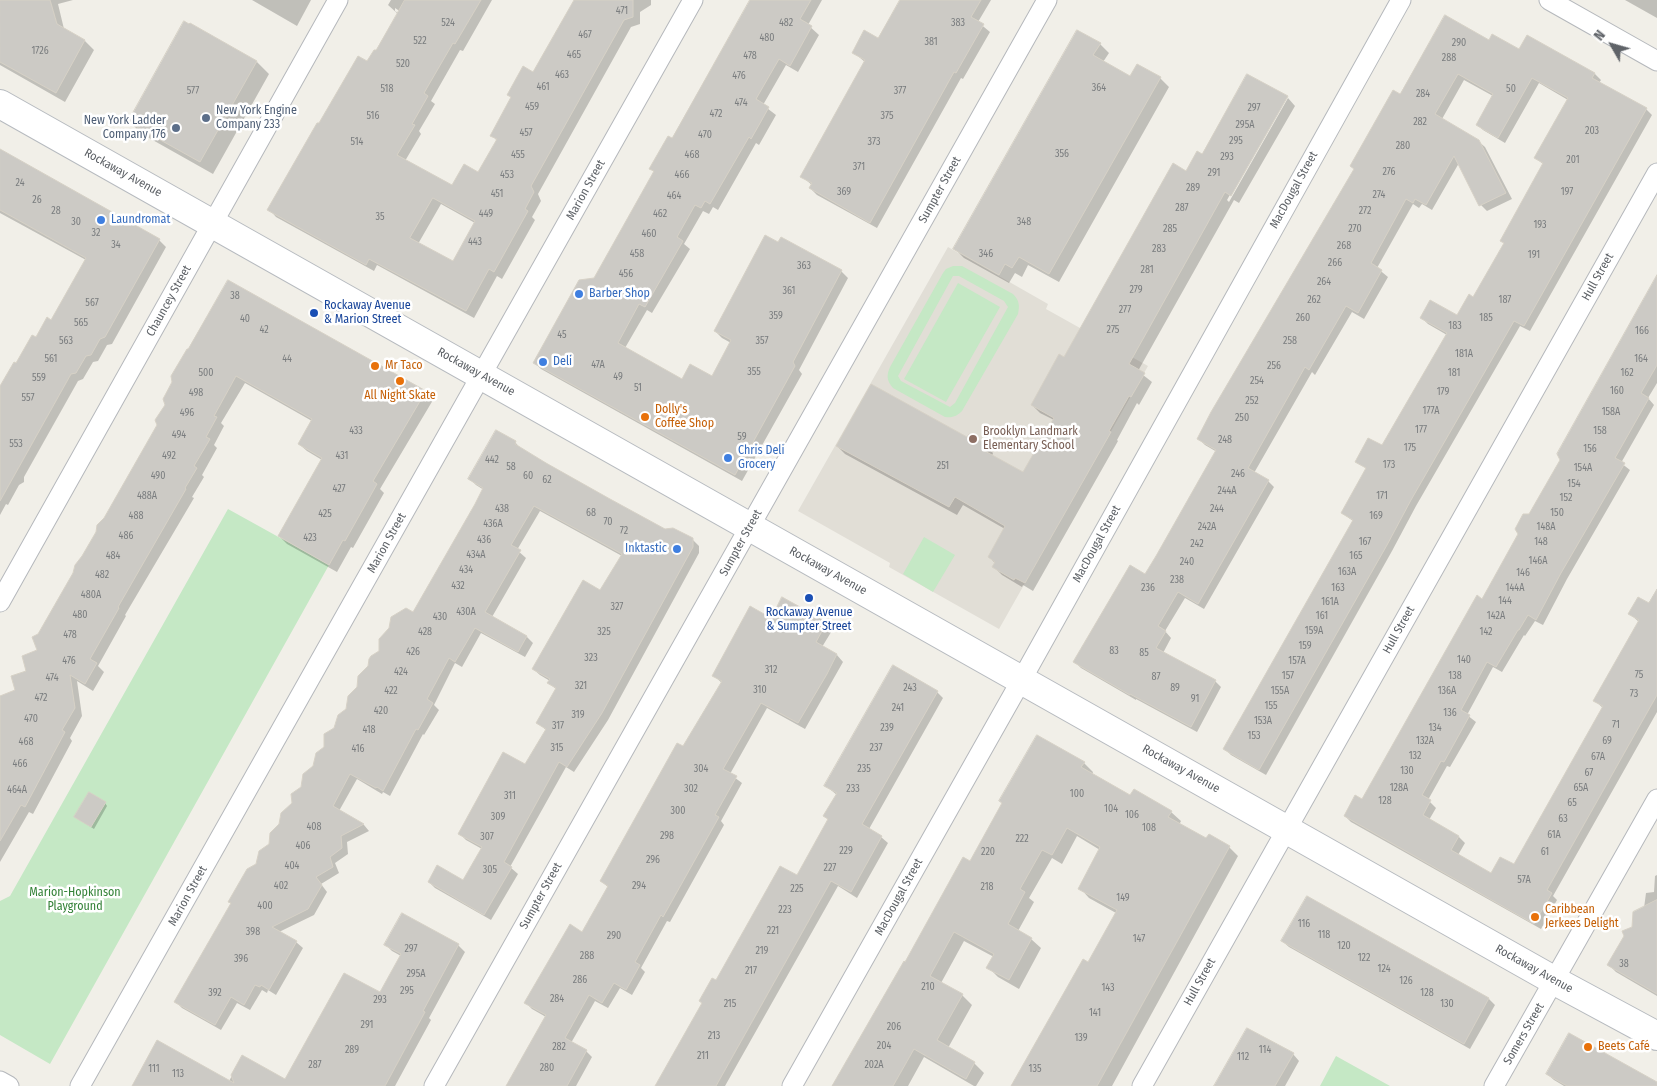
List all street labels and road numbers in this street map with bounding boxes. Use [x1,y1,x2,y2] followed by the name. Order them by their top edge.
[82,146,164,200] street label: Rockaway Avenue
[1267,149,1321,231] street label: MacDougal Street
[916,154,964,226] street label: Sumpter Street
[564,157,608,223] street label: Marion Street
[1579,251,1617,303] street label: Hull Street
[143,263,195,339] street label: Chauncey Street
[435,345,517,399] street label: Rockaway Avenue
[1070,503,1124,585] street label: MacDougal Street
[717,507,765,579] street label: Sumpter Street
[365,510,409,576] street label: Marion Street
[787,544,869,598] street label: Rockaway Avenue
[1380,604,1418,656] street label: Hull Street
[1140,742,1222,796] street label: Rockaway Avenue
[872,856,926,938] street label: MacDougal Street
[517,860,565,932] street label: Sumpter Street
[166,863,210,929] street label: Marion Street
[1493,942,1575,996] street label: Rockaway Avenue
[1181,956,1219,1008] street label: Hull Street
[1501,1001,1547,1067] street label: Somers Street

